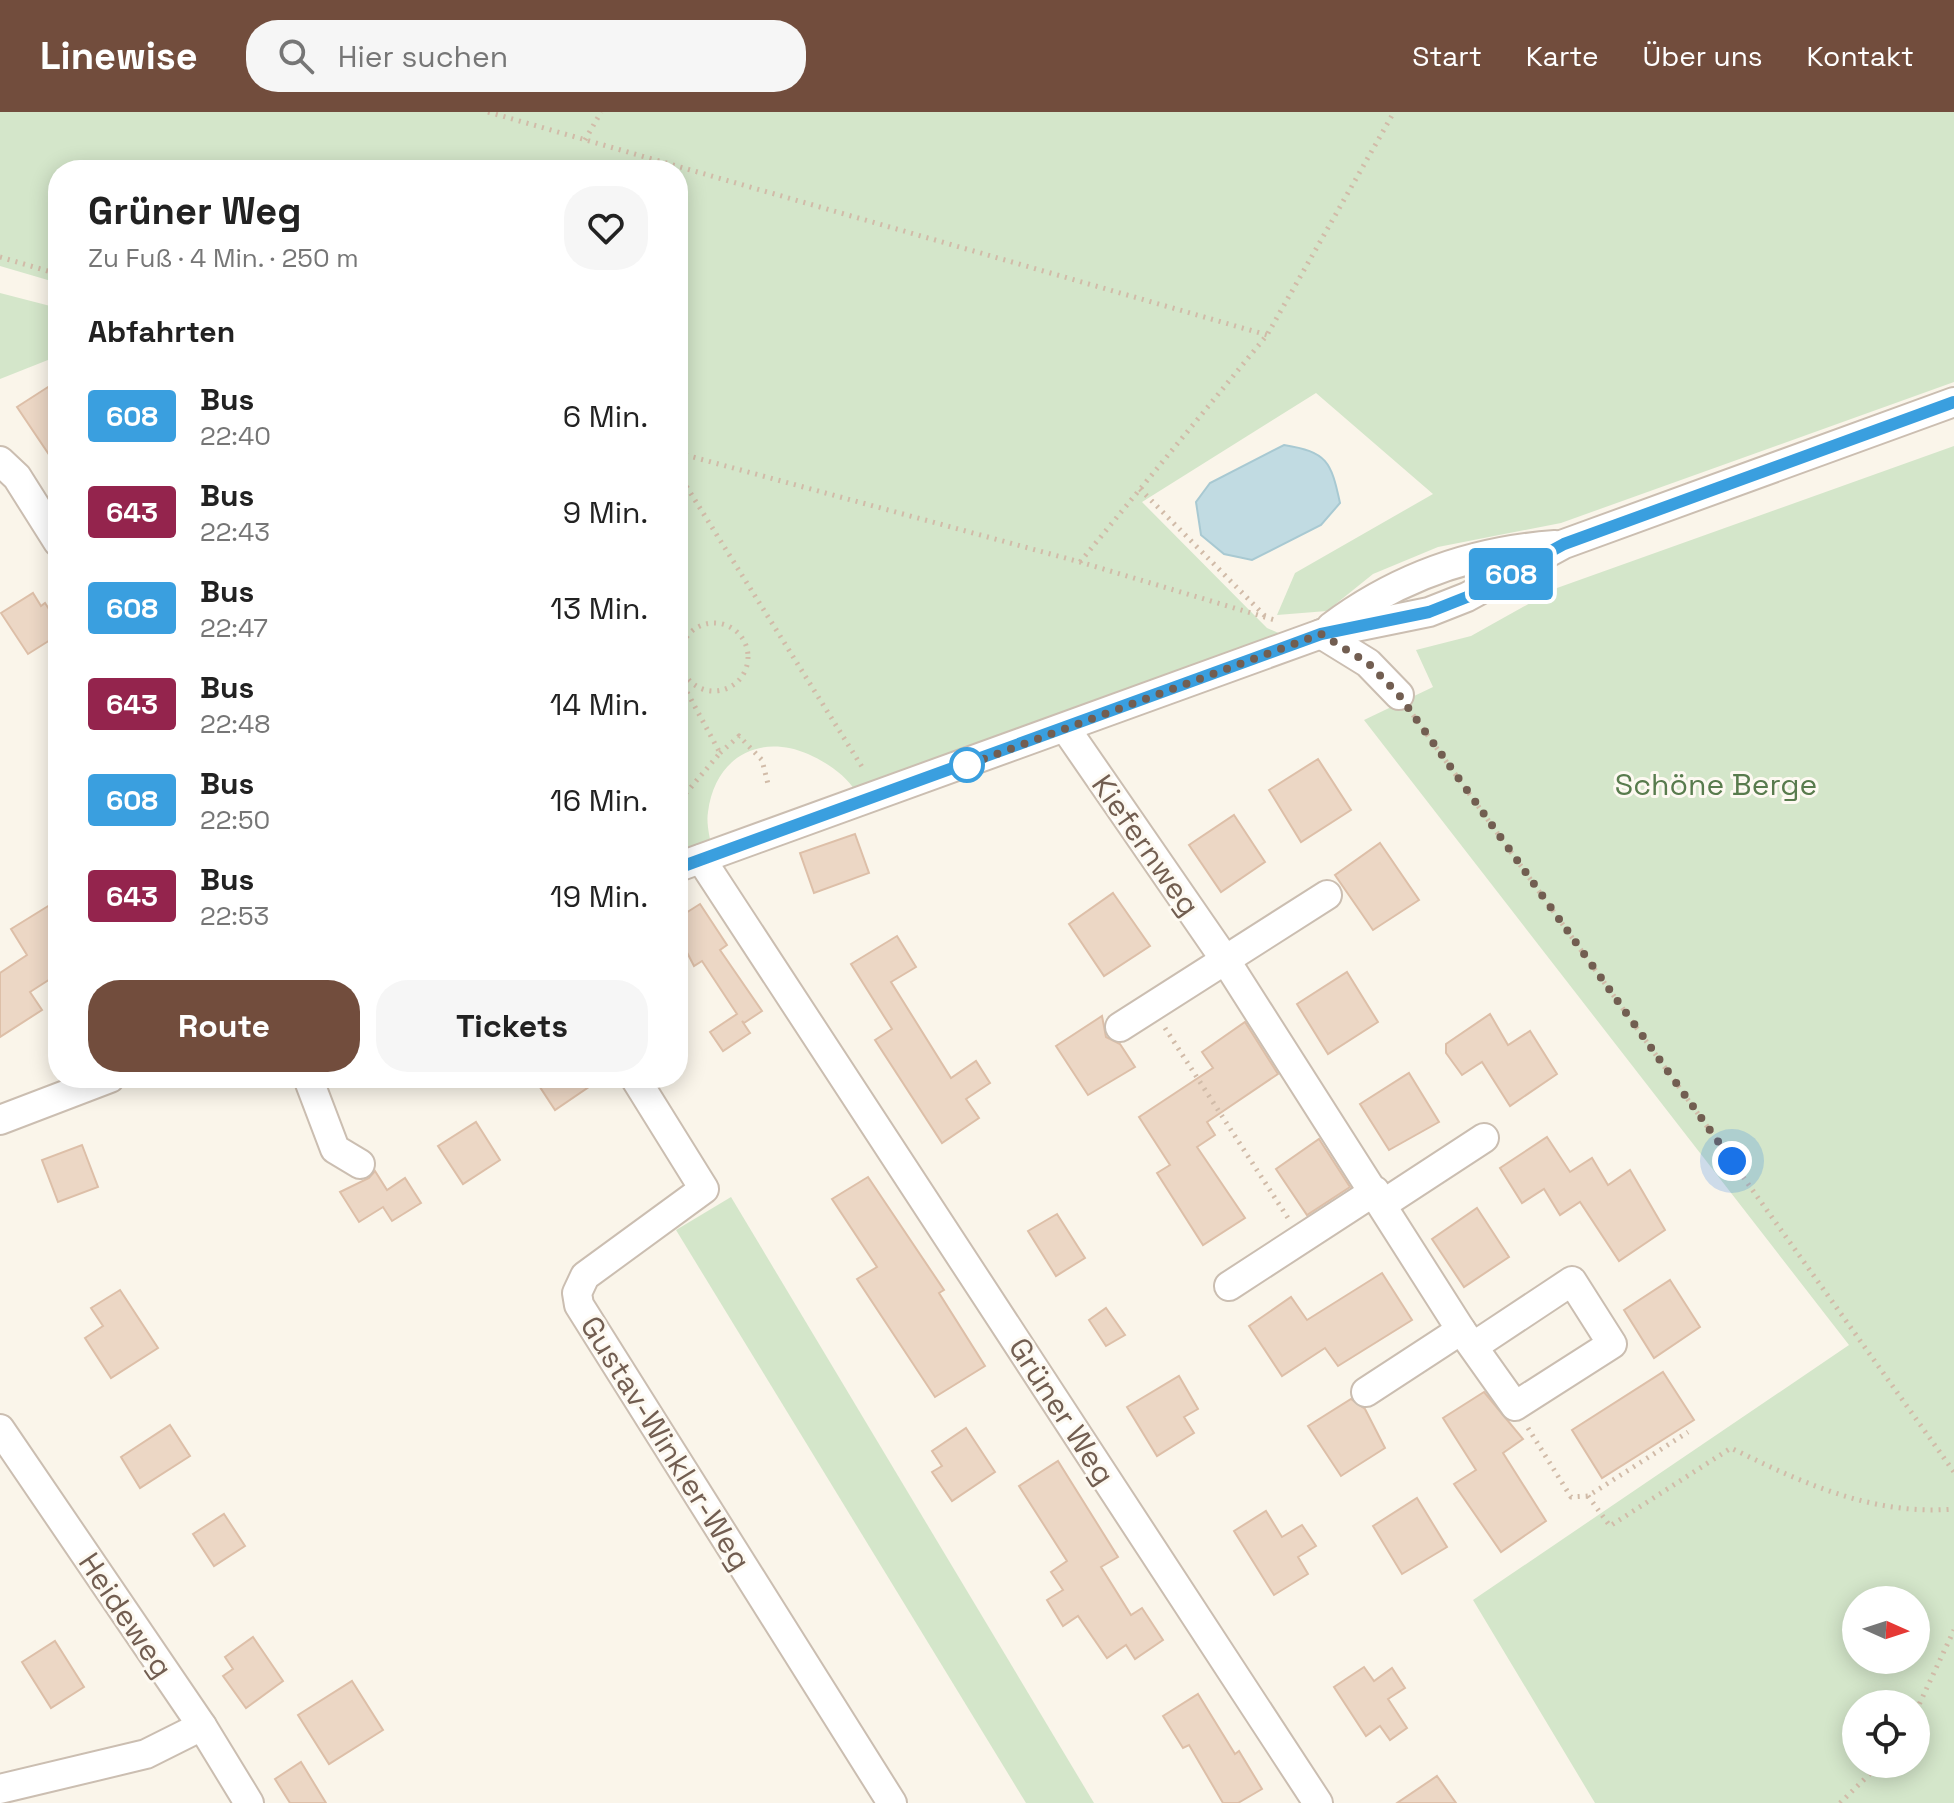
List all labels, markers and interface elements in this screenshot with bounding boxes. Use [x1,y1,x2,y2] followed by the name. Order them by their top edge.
[246,20,806,92] search box
[40,32,198,80] text: Linewise
[274,34,318,78] icon: search
[338,37,508,76] text: Hier suchen
[1412,38,1482,74] text: Start
[1526,38,1598,74] text: Karte
[1642,38,1763,74] text: Über uns
[1807,38,1914,74] text: Kontakt
[564,186,648,270] button: heart
[88,187,302,235] text: Grüner Weg
[88,241,359,275] text: Zu Fuß · 4 Min. · 250 m
[88,312,235,351] text: Abfahrten
[200,380,254,419] text: Bus
[563,397,648,436] text: 6 Min.
[106,398,158,434] text: 608
[200,419,271,453] text: 22:40
[200,476,254,515] text: Bus
[563,493,648,532] text: 9 Min.
[106,494,158,530] text: 643
[200,515,270,549] text: 22:43
[1465,548,1557,600] line badge: 608
[1485,556,1537,592] text: 608
[200,572,254,611] text: Bus
[550,589,648,628] text: 13 Min.
[106,590,158,626] text: 608
[200,611,268,645] text: 22:47
[200,668,254,707] text: Bus
[550,685,648,724] text: 14 Min.
[106,686,158,722] text: 643
[200,707,270,741] text: 22:48
[950,748,984,782] unlabelled marker
[200,764,254,803] text: Bus
[1615,765,1817,804] park label: Schöne Berge
[1083,767,1209,923] street label: Kiefernweg
[550,781,648,820] text: 16 Min.
[106,782,158,818] text: 608
[200,803,270,837] text: 22:50
[200,860,254,899] text: Bus
[550,877,648,916] text: 19 Min.
[106,878,158,914] text: 643
[200,899,269,933] text: 22:53
[88,980,360,1072] button: Route
[376,980,648,1072] button: Tickets
[1712,1141,1752,1181] your location
[572,1309,760,1577] street label: Gustav-Winkler-Weg
[1000,1330,1124,1492] street label: Grüner Weg
[70,1545,182,1685] street label: Heideweg
[1842,1586,1930,1674] north arrow
[1842,1586,1930,1778] map controls
[1842,1690,1930,1778] button: locate

